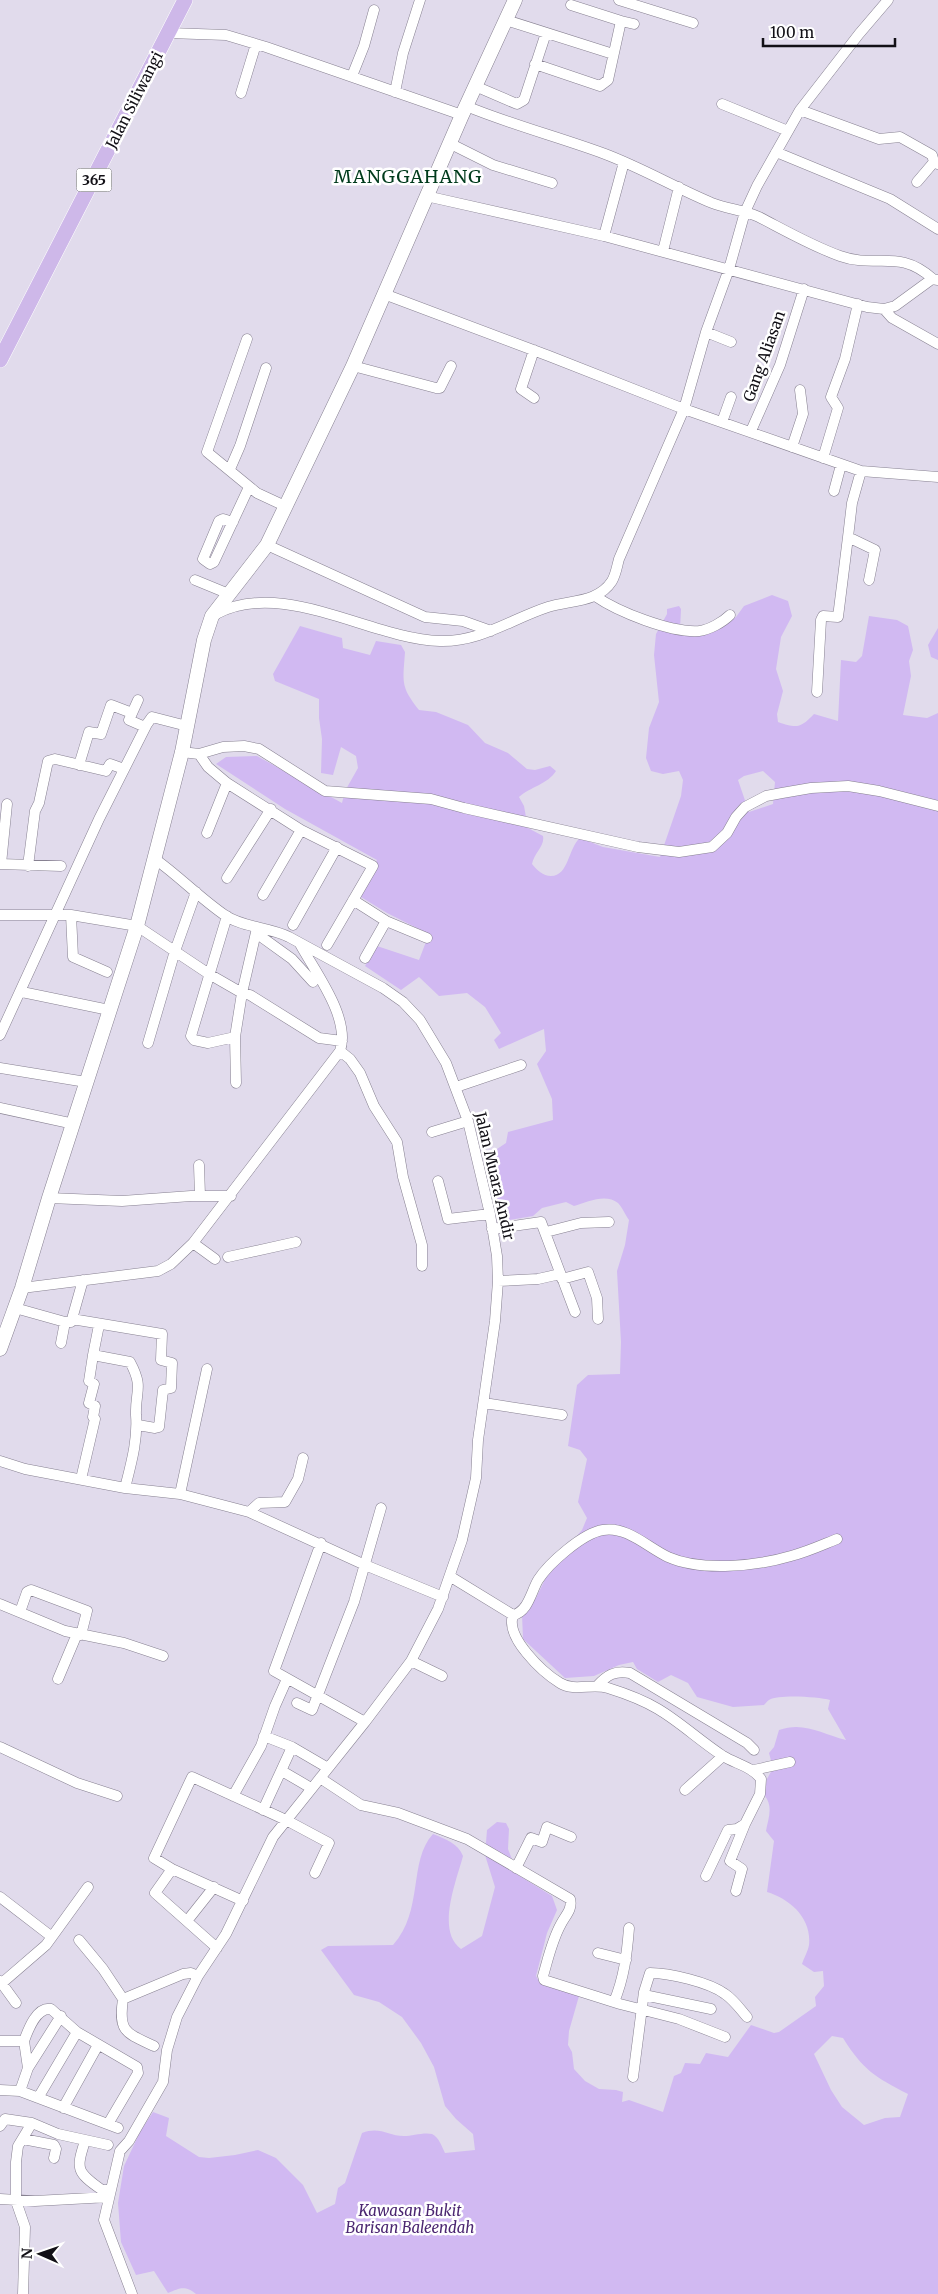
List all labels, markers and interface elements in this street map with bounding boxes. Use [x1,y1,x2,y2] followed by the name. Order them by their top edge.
[763,15,896,47] scale bar
[770,23,814,42] text: 100 m
[101,48,167,153] street label: Jalan Siliwangi
[334,165,482,188] district label: MANGGAHANG
[76,168,112,192] road number: 365
[739,308,789,404] street label: Gang Aliasan
[471,1109,519,1242] street label: Jalan Muara Andir
[346,2201,474,2237] park label: Kawasan Bukit Barisan Baleendah
[15,2229,65,2279] north arrow
[18,2248,36,2259] text: N

